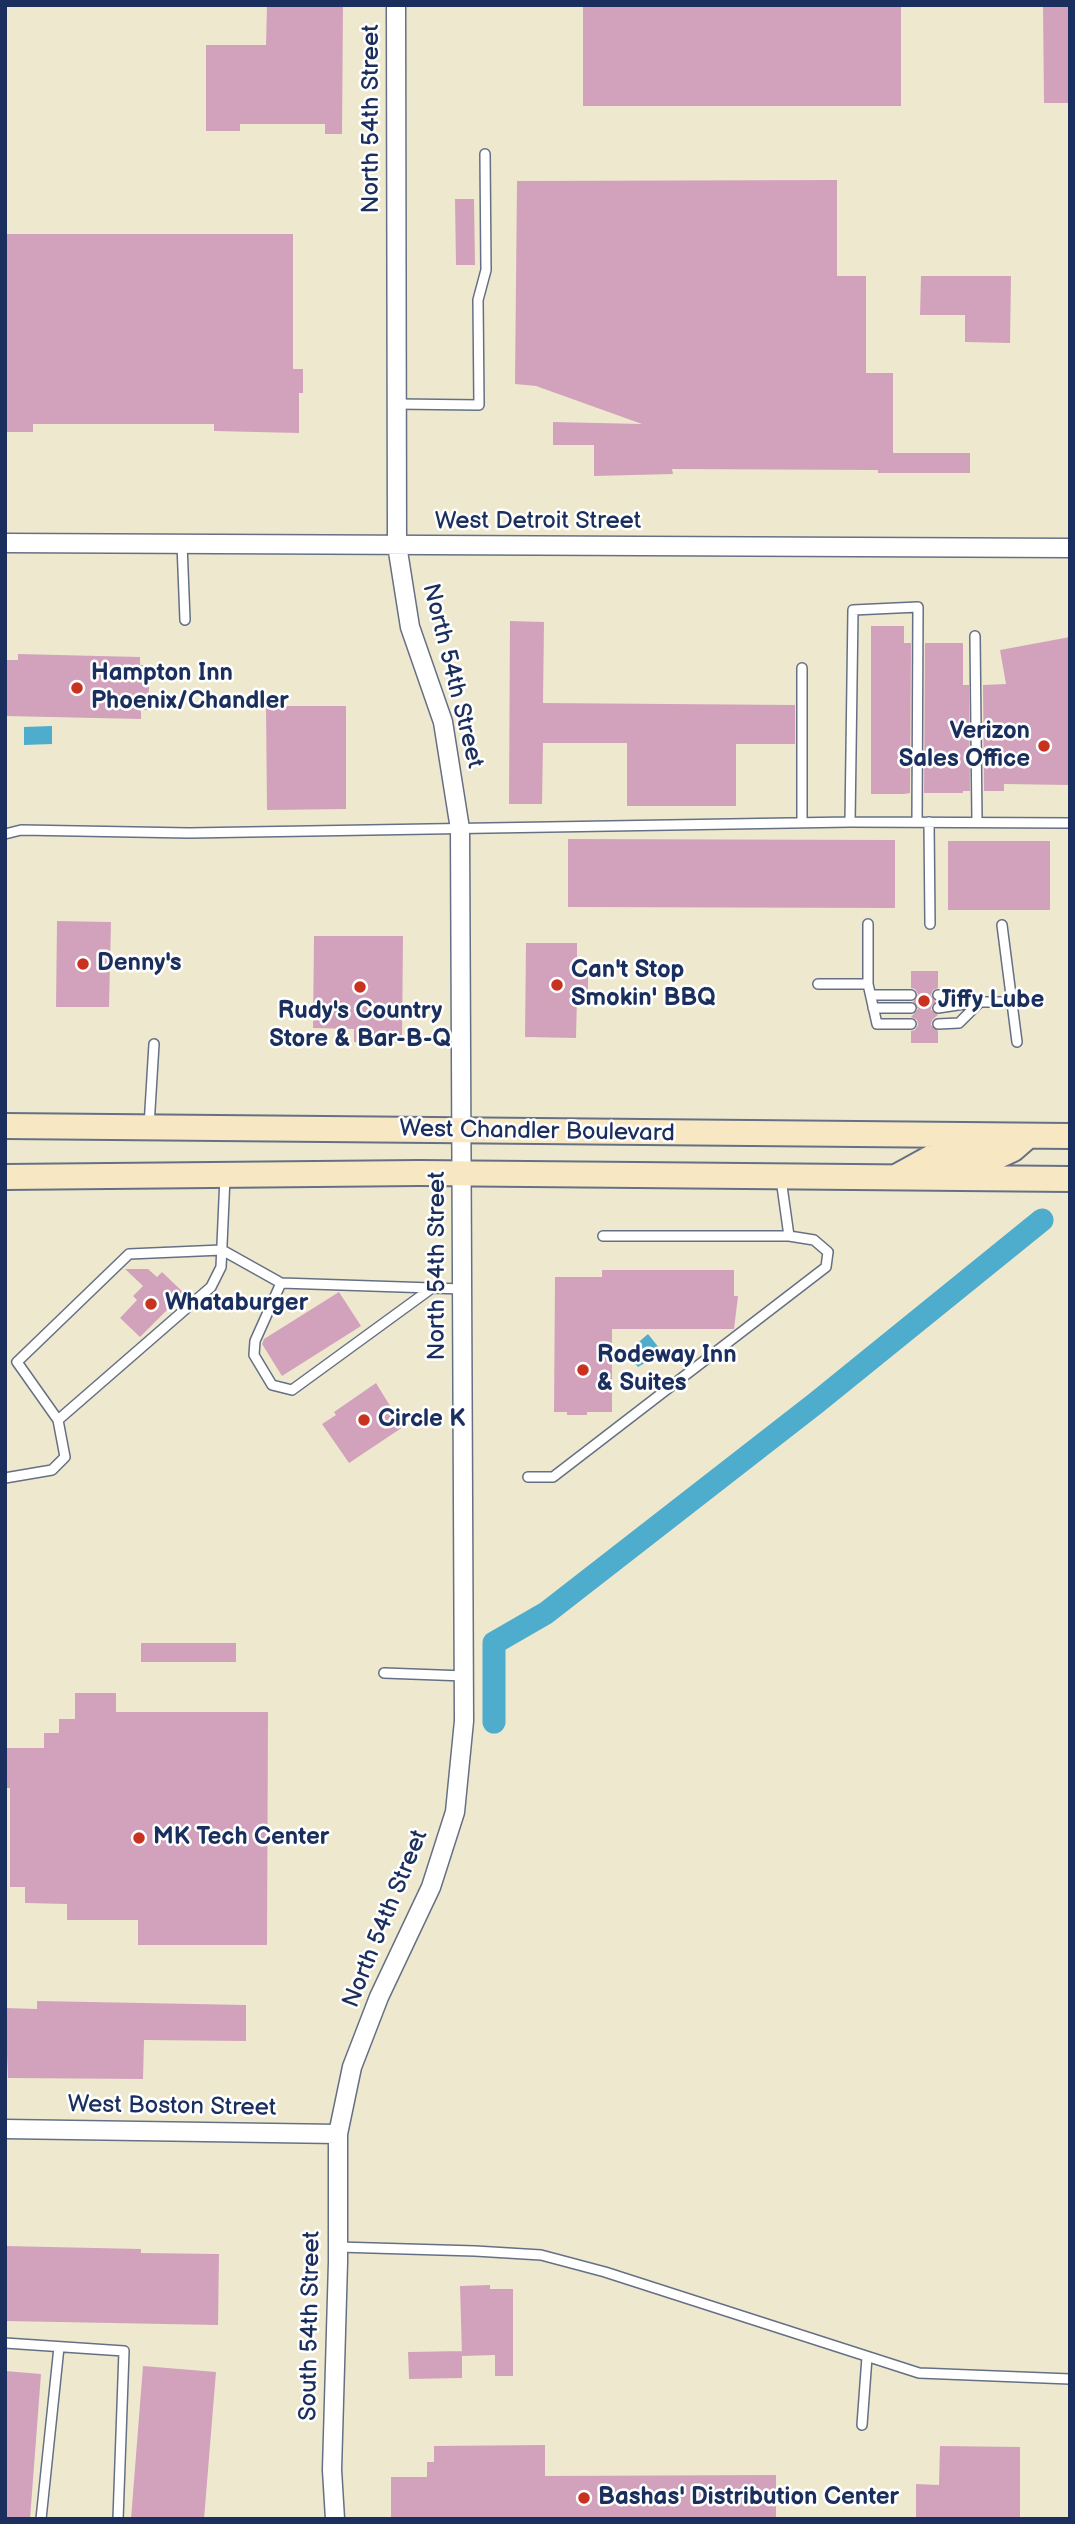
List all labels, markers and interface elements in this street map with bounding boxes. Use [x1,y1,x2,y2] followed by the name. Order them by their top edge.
[358,24,386,214] street label: North 54th Street
[435,508,641,536] street label: West Detroit Street
[415,581,489,771] street label: North 54th Street
[91,660,289,716] place label: Hampton Inn Phoenix/Chandler
[69,680,85,696] marker: Hampton Inn Phoenix/Chandler
[899,718,1030,774] place label: Verizon Sales Office
[1036,738,1052,754] marker: Verizon Sales Office
[97,950,182,978] place label: Denny's
[75,956,91,972] marker: Denny's
[571,957,715,1013] place label: Can't Stop Smokin' BBQ
[549,977,565,993] marker: Can't Stop Smokin' BBQ
[352,979,368,995] marker: Rudy's Country Store & Bar-B-Q
[938,987,1044,1015] place label: Jiffy Lube
[916,993,932,1009] marker: Jiffy Lube
[269,998,451,1054] place label: Rudy's Country Store & Bar-B-Q
[399,1115,675,1149] street label: West Chandler Boulevard
[424,1171,452,1361] street label: North 54th Street
[165,1290,308,1318] place label: Whataburger
[143,1296,159,1312] marker: Whataburger
[597,1342,737,1398] place label: Rodeway Inn & Suites
[575,1362,591,1378] marker: Rodeway Inn & Suites
[378,1406,466,1434] place label: Circle K
[356,1412,372,1428] marker: Circle K
[153,1824,329,1852] place label: MK Tech Center
[337,1826,435,2012] street label: North 54th Street
[131,1830,147,1846] marker: MK Tech Center
[67,2091,277,2123] street label: West Boston Street
[295,2231,327,2421] street label: South 54th Street
[598,2484,899,2512] place label: Bashas' Distribution Center
[576,2490,592,2506] marker: Bashas' Distribution Center

